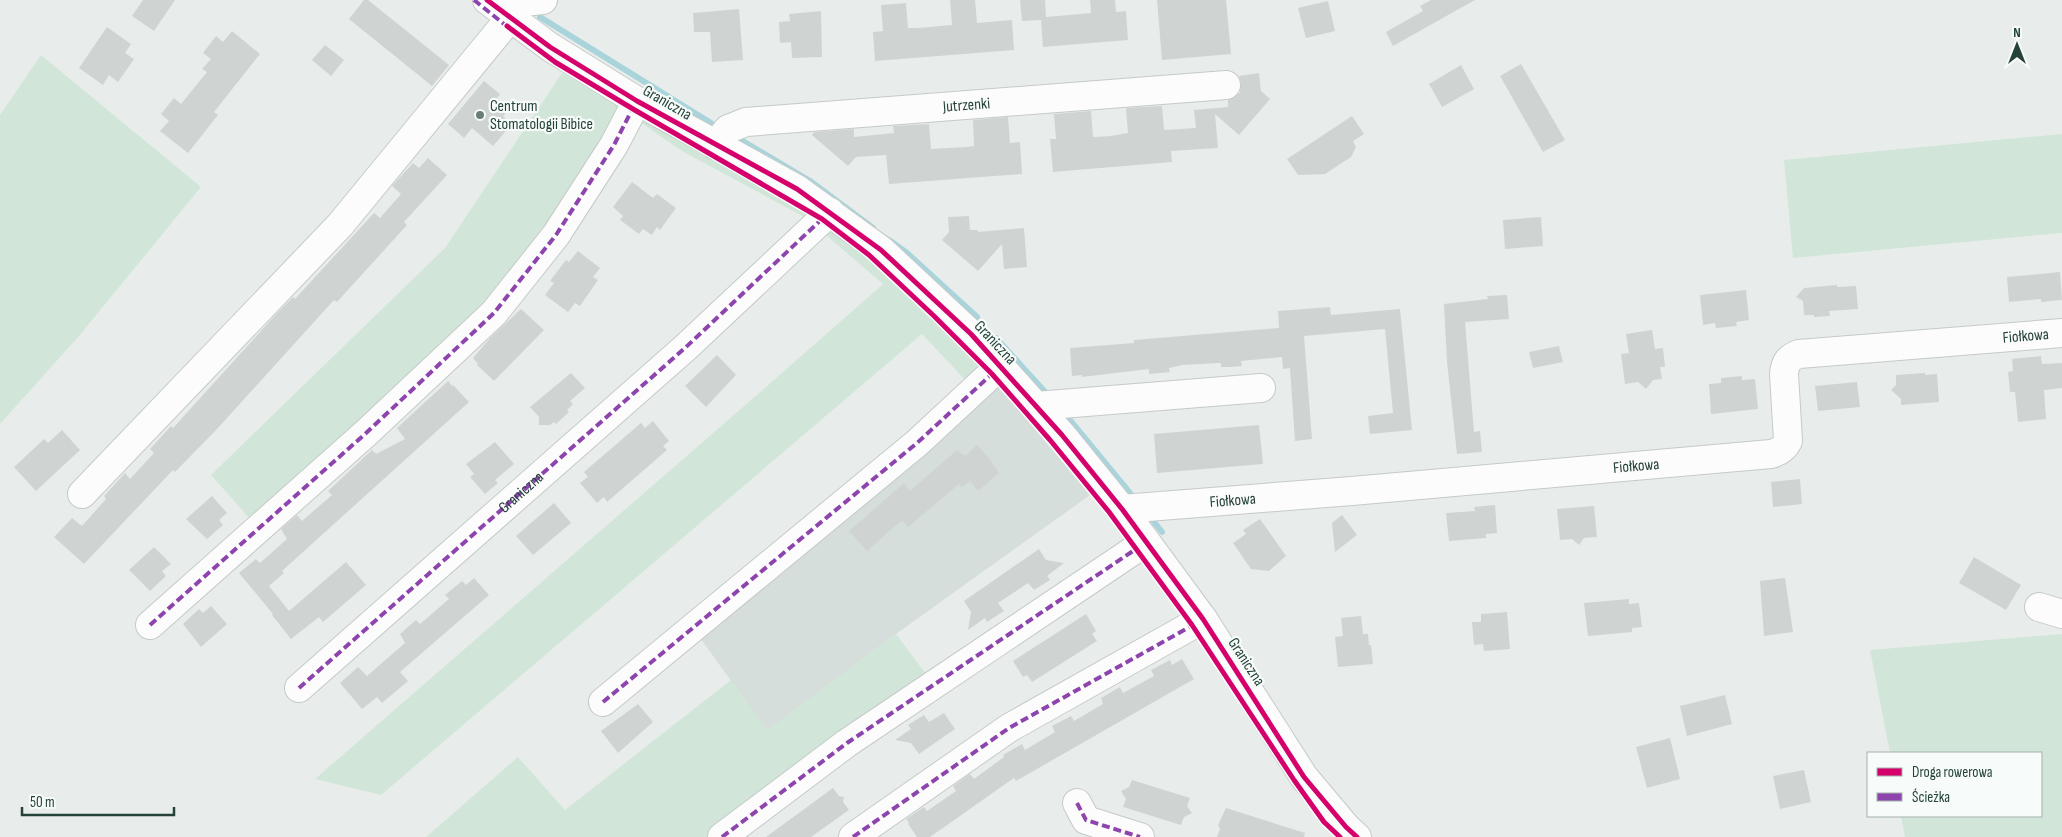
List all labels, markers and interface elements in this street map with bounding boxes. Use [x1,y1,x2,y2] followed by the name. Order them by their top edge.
[1992,20,2042,70] north arrow
[2013,24,2021,41] text: N
[639,81,695,125] street label: Graniczna
[941,94,991,116] street label: Jutrzenki
[490,97,593,134] place label: Centrum Stomatologii Bibice
[474,109,486,121] marker: Centrum Stomatologii Bibice
[970,317,1020,369] street label: Graniczna
[2002,325,2050,347] street label: Fiołkowa
[1612,454,1660,477] street label: Fiołkowa
[495,468,547,517] street label: Graniczna
[1209,489,1256,512] street label: Fiołkowa
[1223,634,1269,690] street label: Graniczna
[1867,752,2042,817] legend
[1912,763,1993,782] text: Droga rowerowa
[22,784,175,816] scale bar
[1912,788,1950,807] text: Ścieżka
[30,793,55,812] text: 50 m

